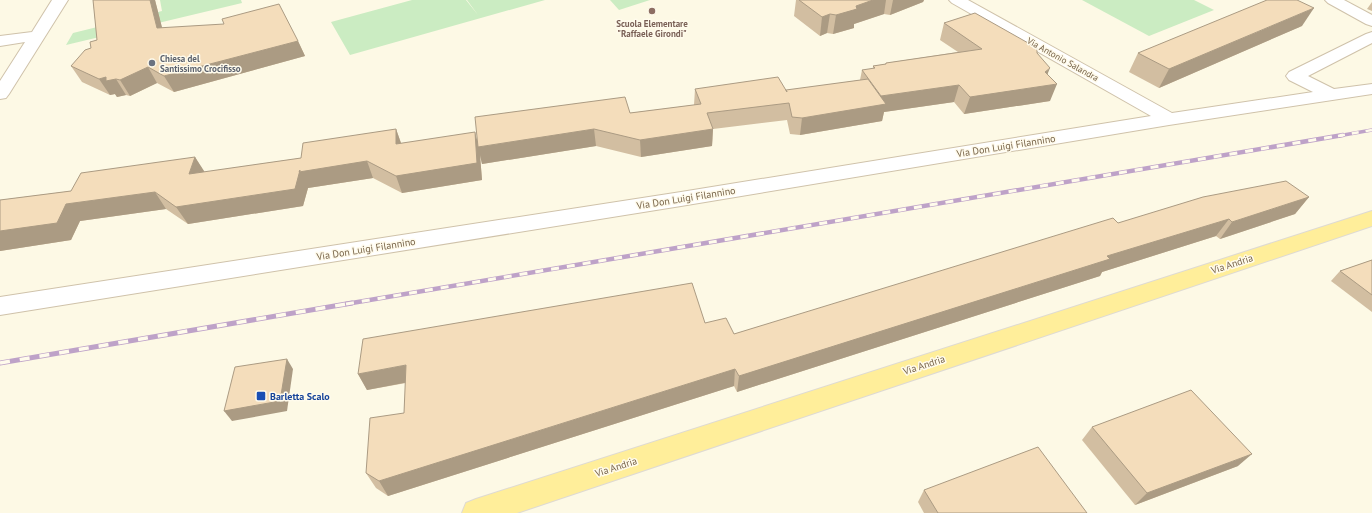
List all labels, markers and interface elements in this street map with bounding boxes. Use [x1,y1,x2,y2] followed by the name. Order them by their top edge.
[647,6,657,16] marker: Scuola Elementare "Raffaele Girondi"
[616,18,688,39] place label: Scuola Elementare "Raffaele Girondi"
[1024,34,1101,83] street label: Via Antonio Salandra
[160,53,241,74] place label: Chiesa del Santissimo Crocifisso
[147,58,157,68] marker: Chiesa del Santissimo Crocifisso
[955,132,1056,160] street label: Via Don Luigi Filannino
[635,184,736,212] street label: Via Don Luigi Filannino
[315,235,416,263] street label: Via Don Luigi Filannino
[1208,251,1255,277] street label: Via Andria
[900,352,947,378] street label: Via Andria
[255,390,267,402] marker: Barletta Scalo
[270,390,330,403] place label: Barletta Scalo
[592,454,639,480] street label: Via Andria

